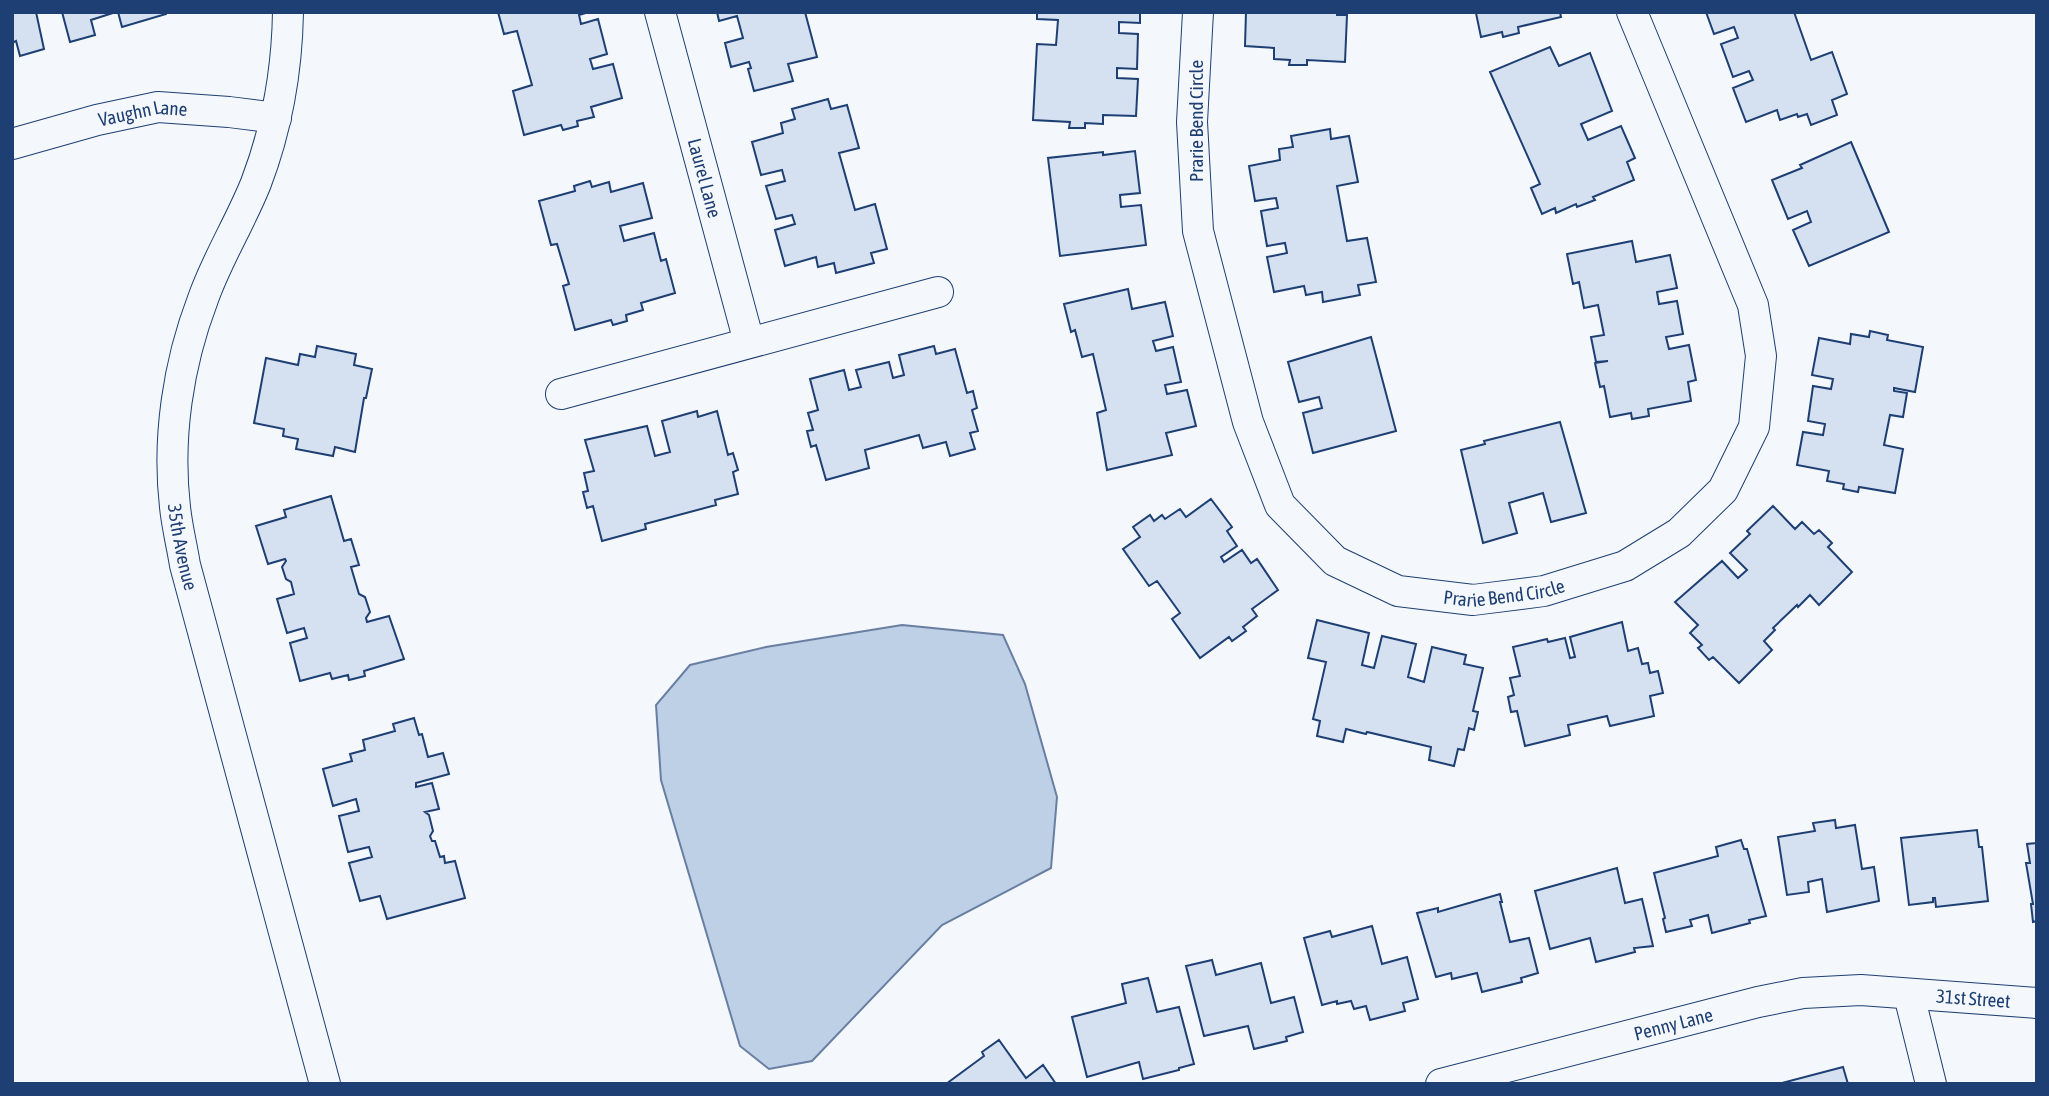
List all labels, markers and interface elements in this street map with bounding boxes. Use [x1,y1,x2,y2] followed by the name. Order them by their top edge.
[1185,60,1207,182] street label: Prarie Bend Circle
[96,96,188,130] street label: Vaughn Lane
[684,136,726,220] street label: Laurel Lane
[164,503,202,593] street label: 35th Avenue
[1442,574,1567,611] street label: Prarie Bend Circle
[1935,985,2011,1012] street label: 31st Street
[1632,1003,1715,1045] street label: Penny Lane

